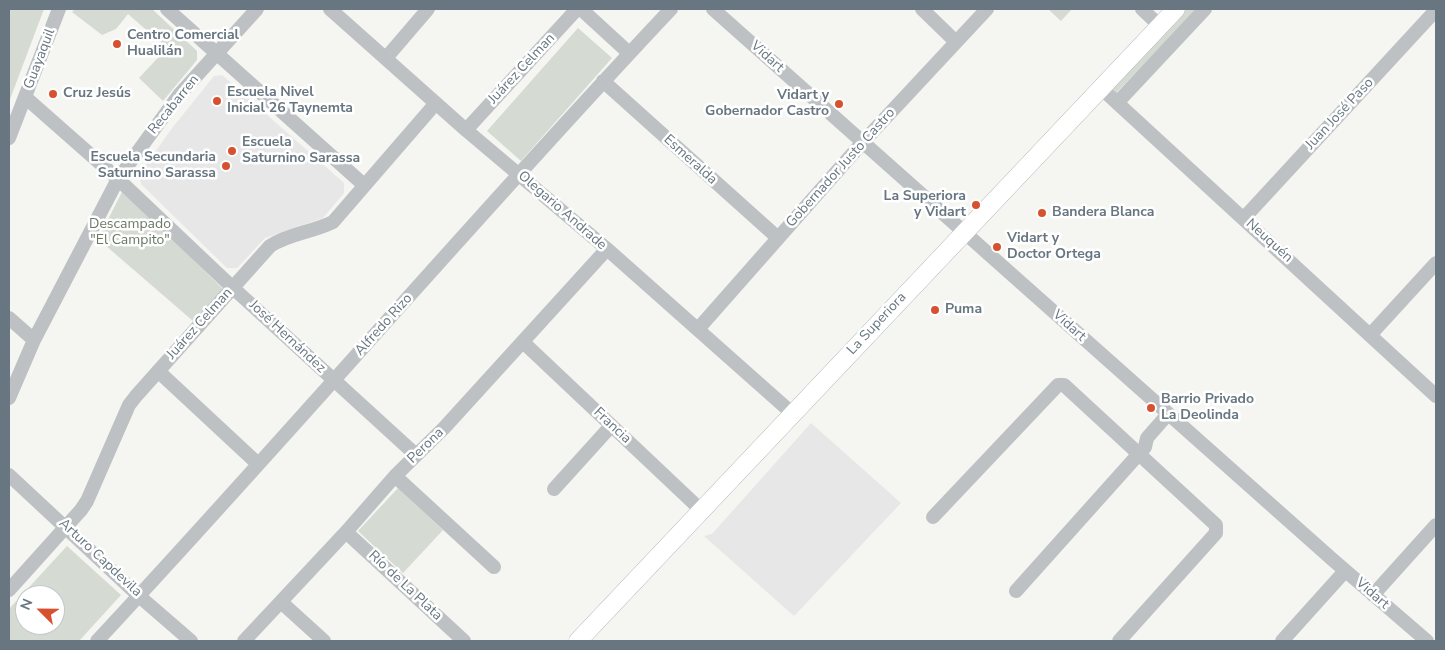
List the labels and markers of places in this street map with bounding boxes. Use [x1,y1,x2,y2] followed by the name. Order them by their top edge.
[127,28,239,60] place label: Centro Comercial Hualilán
[111,38,123,50] marker: Centro Comercial Hualilán
[227,85,353,118] place label: Escuela Nivel Inicial 26 Taynemta
[63,86,131,102] place label: Cruz Jesús
[47,88,59,100] marker: Cruz Jesús
[705,88,829,120] place label: Vidart y Gobernador Castro
[211,95,223,107] marker: Escuela Nivel Inicial 26 Taynemta
[833,98,845,110] marker: Vidart y Gobernador Castro
[242,135,360,168] place label: Escuela Saturnino Sarassa
[226,145,238,157] marker: Escuela Saturnino Sarassa
[91,150,216,182] place label: Escuela Secundaria Saturnino Sarassa
[220,160,232,172] marker: Escuela Secundaria Saturnino Sarassa
[884,189,966,222] place label: La Superiora y Vidart
[970,199,982,211] marker: La Superiora y Vidart
[1052,205,1154,221] place label: Bandera Blanca
[1036,207,1048,219] marker: Bandera Blanca
[1007,231,1101,264] place label: Vidart y Doctor Ortega
[991,241,1003,253] marker: Vidart y Doctor Ortega
[945,302,982,318] place label: Puma
[929,304,941,316] marker: Puma
[1161,392,1254,424] place label: Barrio Privado La Deolinda
[1145,402,1157,414] marker: Barrio Privado La Deolinda

